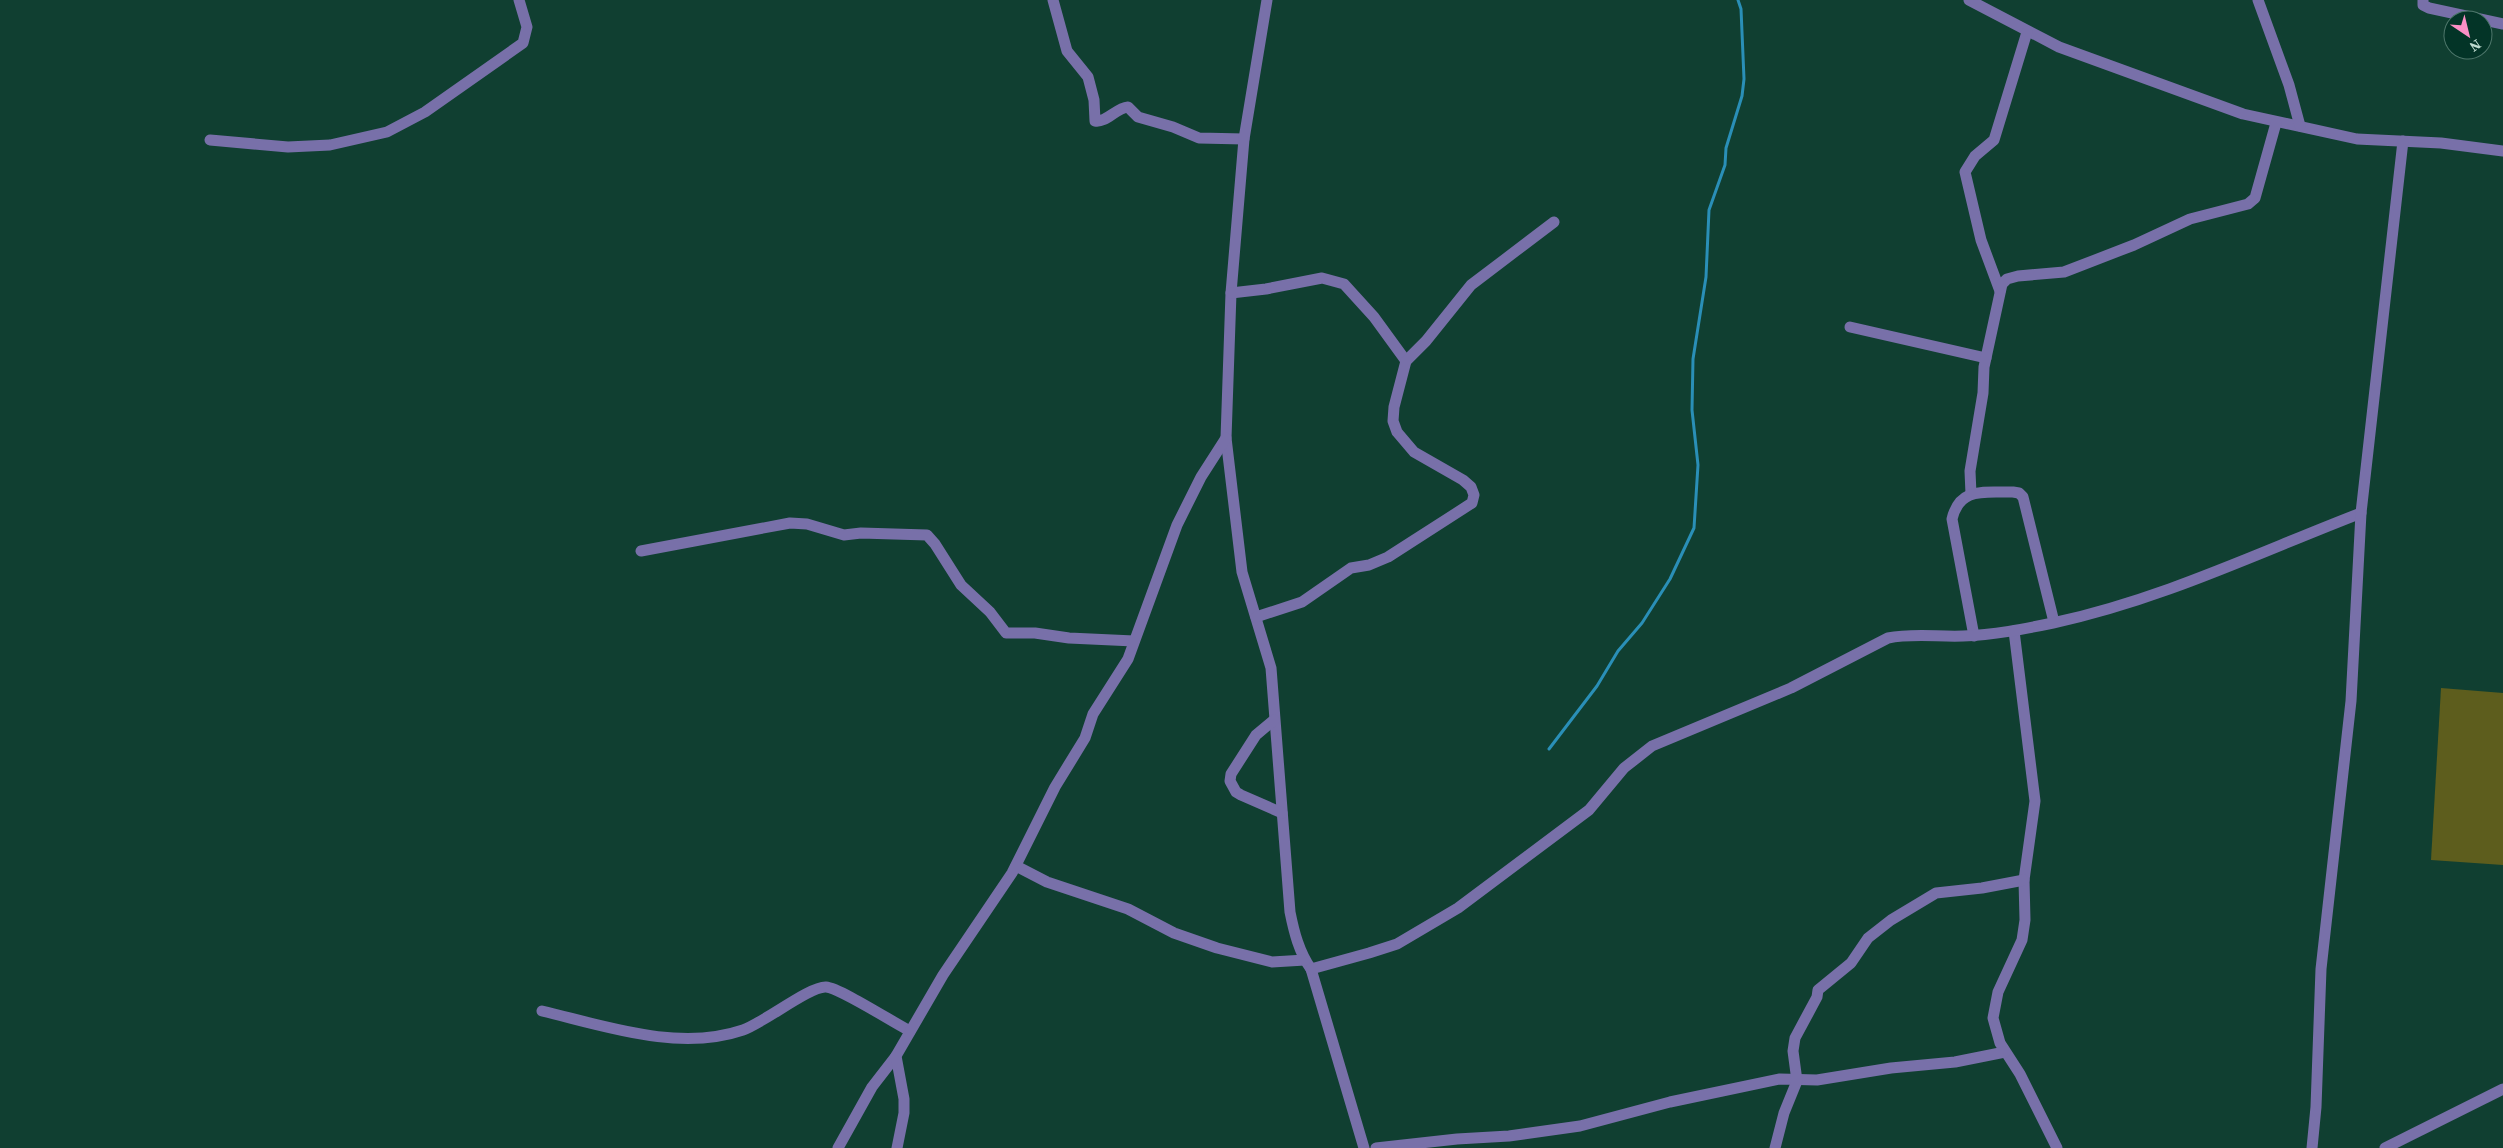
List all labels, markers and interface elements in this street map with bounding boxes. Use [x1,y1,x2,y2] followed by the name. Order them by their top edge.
[2443,10,2493,60] north arrow
[2466,35,2485,57] text: N

